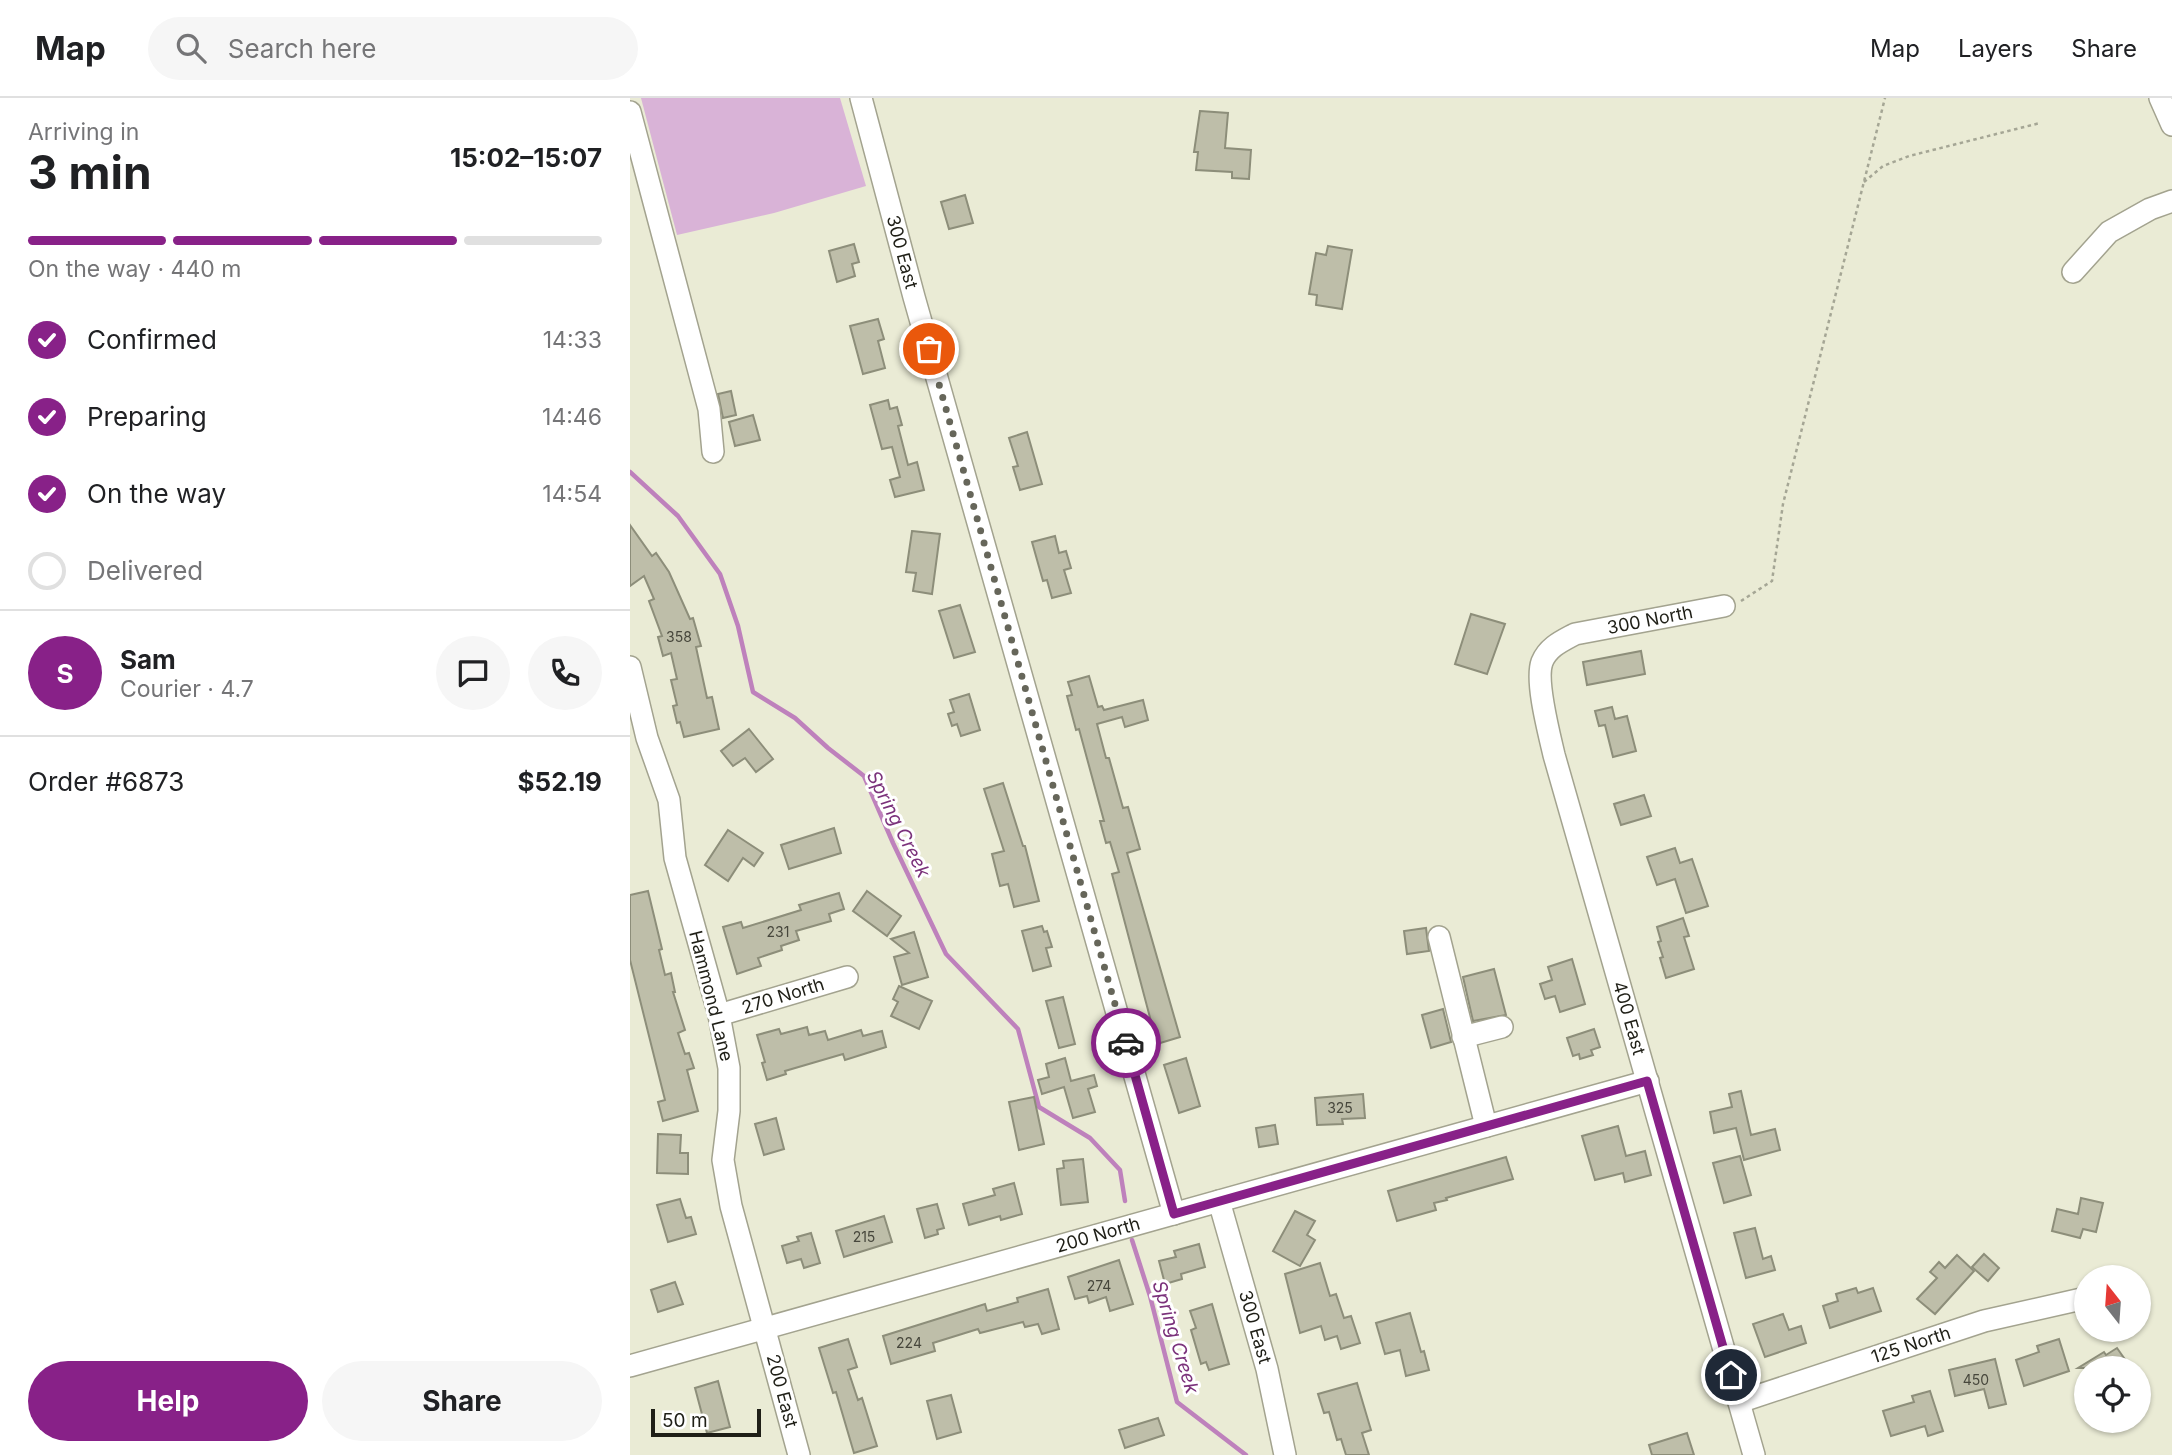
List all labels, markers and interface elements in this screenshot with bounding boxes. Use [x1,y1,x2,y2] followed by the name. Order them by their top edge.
[148,17,638,80] search box
[35,28,106,68] text: Map
[172,29,210,67] icon: search
[228,33,376,64] text: Search here
[1870,34,1920,63] text: Map
[1958,34,2033,63] text: Layers
[2071,34,2137,63] text: Share
[28,118,139,146] text: Arriving in
[450,142,602,173] text: 15:02–15:07
[28,144,152,200] text: 3 min
[883,213,922,291] street label: 300 East
[28,255,241,283] text: On the way · 440 m
[899,319,959,379] pin
[28,321,66,359] icon: check
[87,324,217,355] text: Confirmed
[543,326,602,354] text: 14:33
[910,330,948,368] icon: bag
[28,398,66,436] icon: check
[87,401,207,432] text: Preparing
[542,403,602,431] text: 14:46
[28,475,66,513] icon: check
[87,478,226,509] text: On the way
[542,480,602,508] text: 14:54
[87,555,203,586] text: Delivered
[1605,601,1695,638] street label: 300 North
[666,628,692,645] house number: 358
[436,636,510,710] button: chat
[528,636,602,710] button: phone
[120,644,176,675] text: Sam
[56,658,74,689] text: S
[120,675,254,703] text: Courier · 4.7
[28,766,184,797] text: Order #6873
[518,766,602,797] text: $52.19
[862,767,936,882] water label: Spring Creek
[767,923,789,940] house number: 231
[685,928,738,1063] street label: Hammond Lane
[739,973,827,1018] street label: 270 North
[1609,979,1650,1057] street label: 400 East
[1091,1008,1161,1078] courier
[1107,1024,1145,1062] icon: car
[1327,1099,1353,1116] house number: 325
[1053,1212,1142,1257] street label: 200 North
[853,1228,875,1245] house number: 215
[2074,1265,2151,1342] north arrow
[2074,1265,2151,1433] map controls
[1087,1277,1111,1294] house number: 274
[1147,1278,1204,1397] water label: Spring Creek
[1235,1288,1276,1366] street label: 300 East
[1868,1322,1953,1367] street label: 125 North
[896,1334,922,1351] house number: 224
[1701,1345,1761,1405] pin
[763,1352,802,1430] street label: 200 East
[1712,1356,1750,1394] icon: home
[2074,1356,2151,1433] button: locate
[28,1361,308,1441] button: Help
[322,1361,602,1441] button: Share
[1963,1371,1989,1388] house number: 450
[651,1406,761,1438] scale bar
[662,1409,708,1432] text: 50 m

